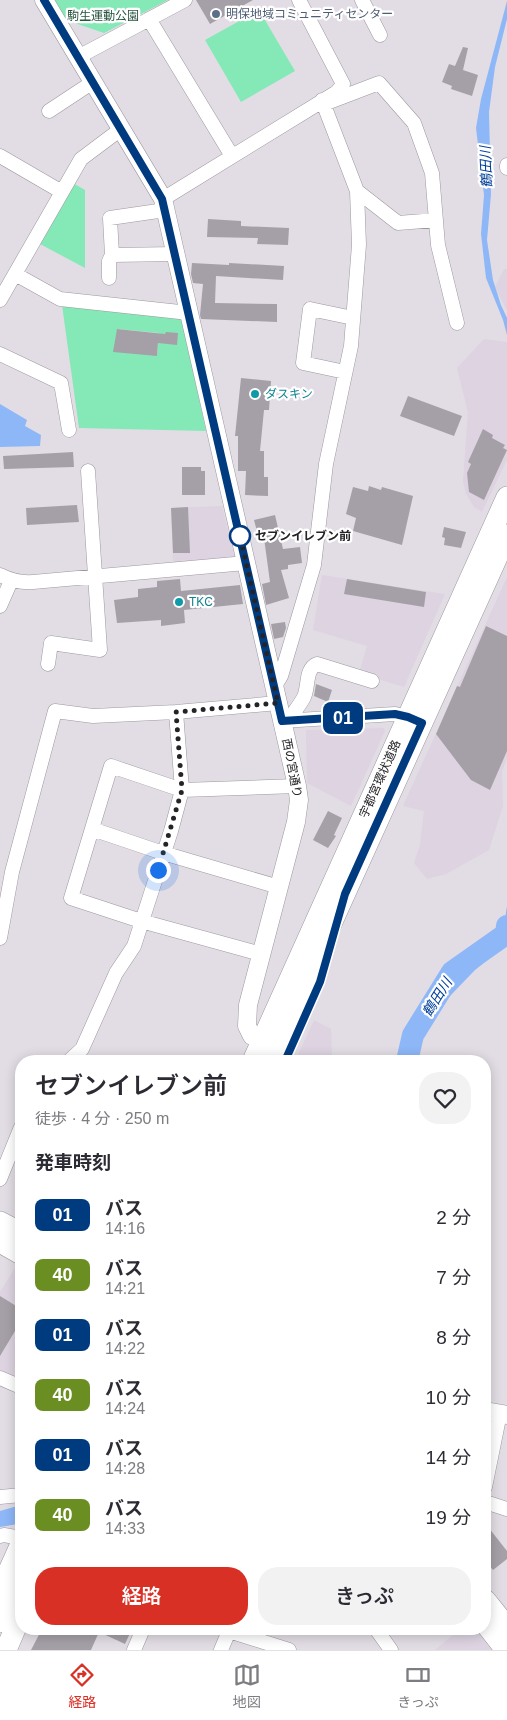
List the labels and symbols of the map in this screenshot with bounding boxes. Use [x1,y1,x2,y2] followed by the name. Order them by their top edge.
[226,7,393,21] place label: 明保地域コミュニティセンター
[210,8,222,20] marker: 明保地域コミュニティセンター
[67,9,139,23] park label: 駒生運動公園
[477,144,495,188] water label: 鶴田川
[265,387,313,401] place label: ダスキン
[249,388,261,400] marker: ダスキン
[229,525,251,547] marker: セブンイレブン前
[255,529,351,543] place label: セブンイレブン前
[189,595,213,609] place label: TKC
[173,596,185,608] marker: TKC
[320,702,366,734] line badge: 01
[279,737,305,799] street label: 西の宮通り
[357,738,403,820] street label: 宇都宮環状道路
[146,858,171,883] your location
[419,973,456,1019] water label: 鶴田川

